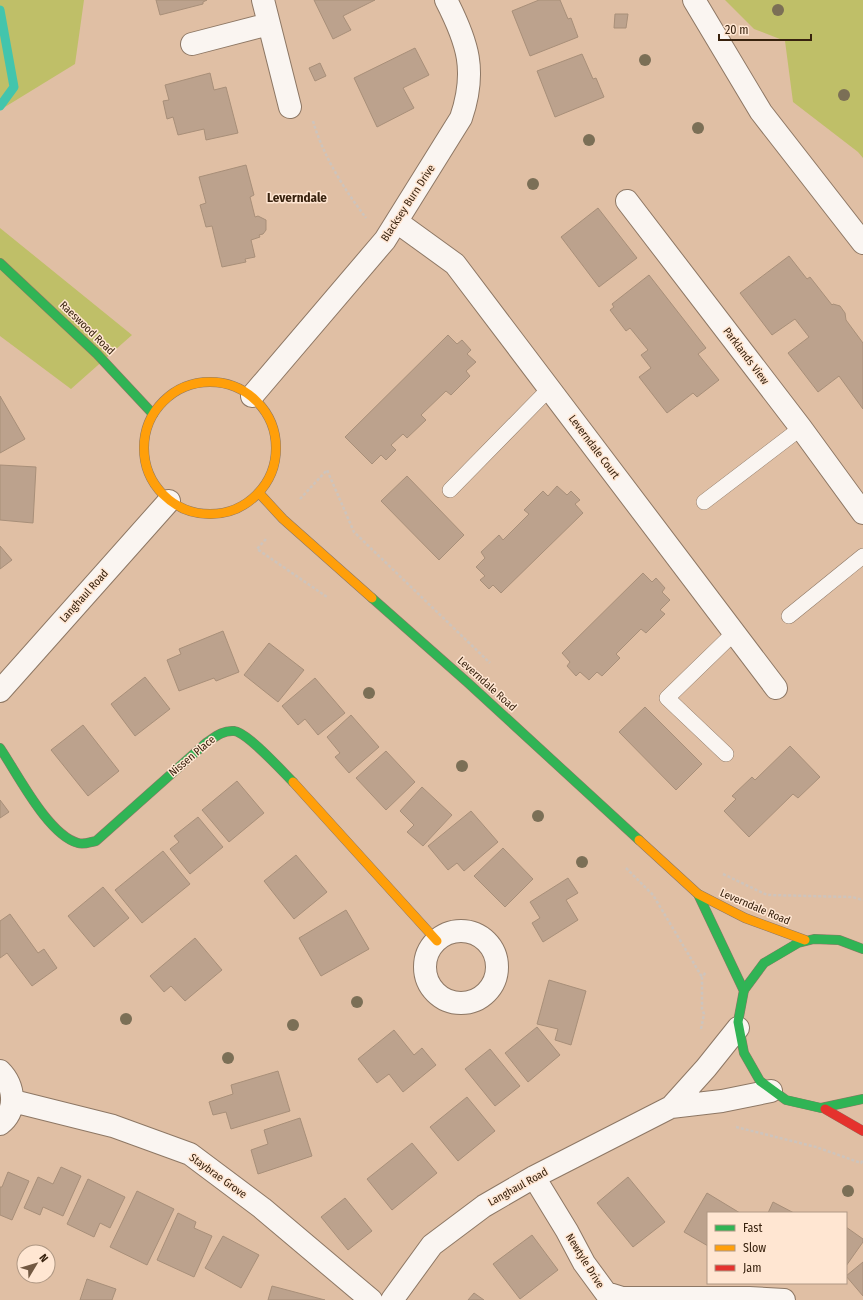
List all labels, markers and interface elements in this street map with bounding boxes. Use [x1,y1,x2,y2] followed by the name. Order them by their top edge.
[719,16,811,42] scale bar
[725,23,749,37] text: 20 m
[378,162,438,244] street label: Blacksey Burn Drive
[267,190,327,205] district label: Leverndale
[57,299,117,357] street label: Raeswood Road
[720,325,772,387] street label: Parklands View
[566,413,622,482] street label: Leverndale Court
[57,567,111,625] street label: Langhaul Road
[455,654,519,714] street label: Leverndale Road
[166,733,218,779] street label: Nissen Place
[718,886,792,928] street label: Leverndale Road
[187,1151,249,1201] street label: Staybrae Grove
[486,1165,550,1209] street label: Langhaul Road
[707,1212,847,1284] legend
[743,1221,762,1235] text: Fast
[563,1231,607,1291] street label: Newtyle Drive
[743,1241,766,1255] text: Slow
[16,1244,56,1284] north arrow
[36,1252,51,1265] text: N
[743,1261,761,1275] text: Jam

